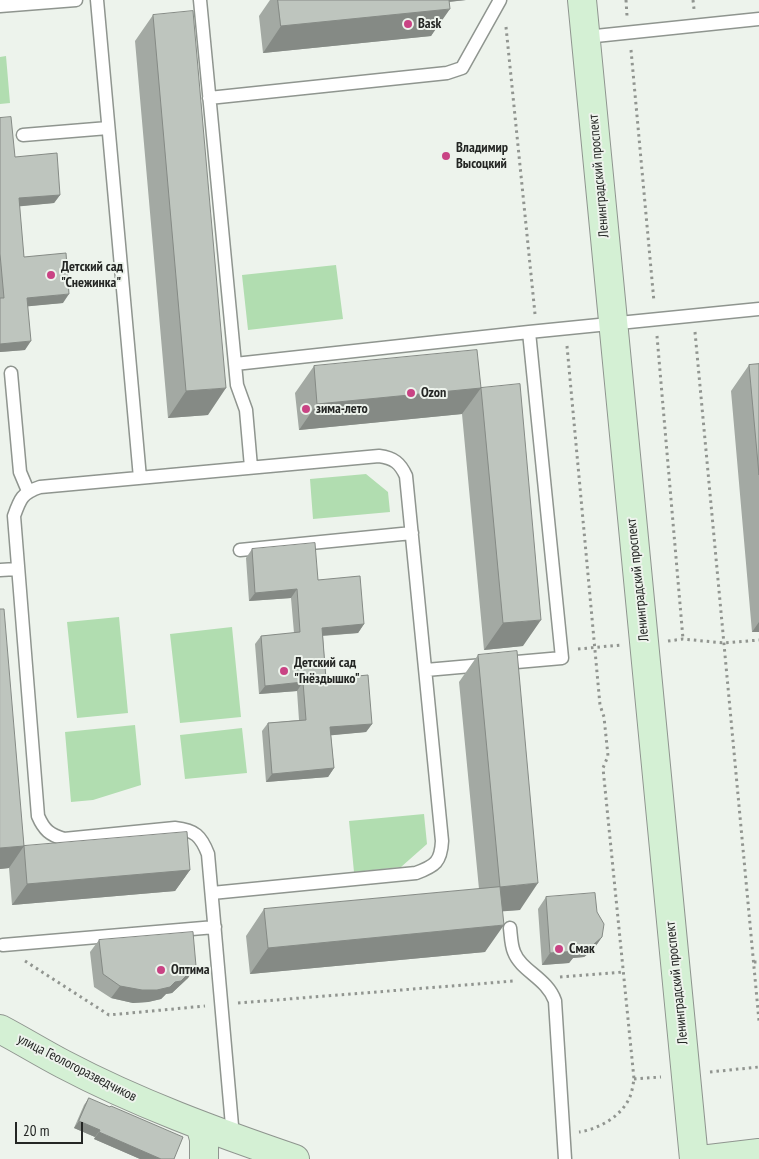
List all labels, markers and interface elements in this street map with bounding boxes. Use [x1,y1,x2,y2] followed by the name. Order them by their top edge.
[418,16,441,32] place label: Bask
[402,18,414,30] marker: Bask
[585,114,613,238] street label: Ленинградский проспект
[456,140,508,172] place label: Владимир Высоцкий
[440,150,452,162] marker: Владимир Высоцкий
[61,259,123,292] place label: Детский сад "Снежинка"
[45,269,57,281] marker: Детский сад "Снежинка"
[421,385,446,401] place label: Ozon
[405,387,417,399] marker: Ozon
[316,401,368,417] place label: зима-лето
[300,403,312,415] marker: зима-лето
[623,518,653,642] street label: Ленинградский проспект
[294,655,360,688] place label: Детский сад "Гнёздышко"
[278,665,290,677] marker: Детский сад "Гнёздышко"
[662,921,692,1045] street label: Ленинградский проспект
[569,941,595,957] place label: Смак
[553,943,565,955] marker: Смак
[171,962,210,978] place label: Оптима
[155,964,167,976] marker: Оптима
[15,1031,139,1105] street label: улица Геологоразведчиков
[18,1112,85,1144] scale bar
[23,1121,49,1140] text: 20 m

